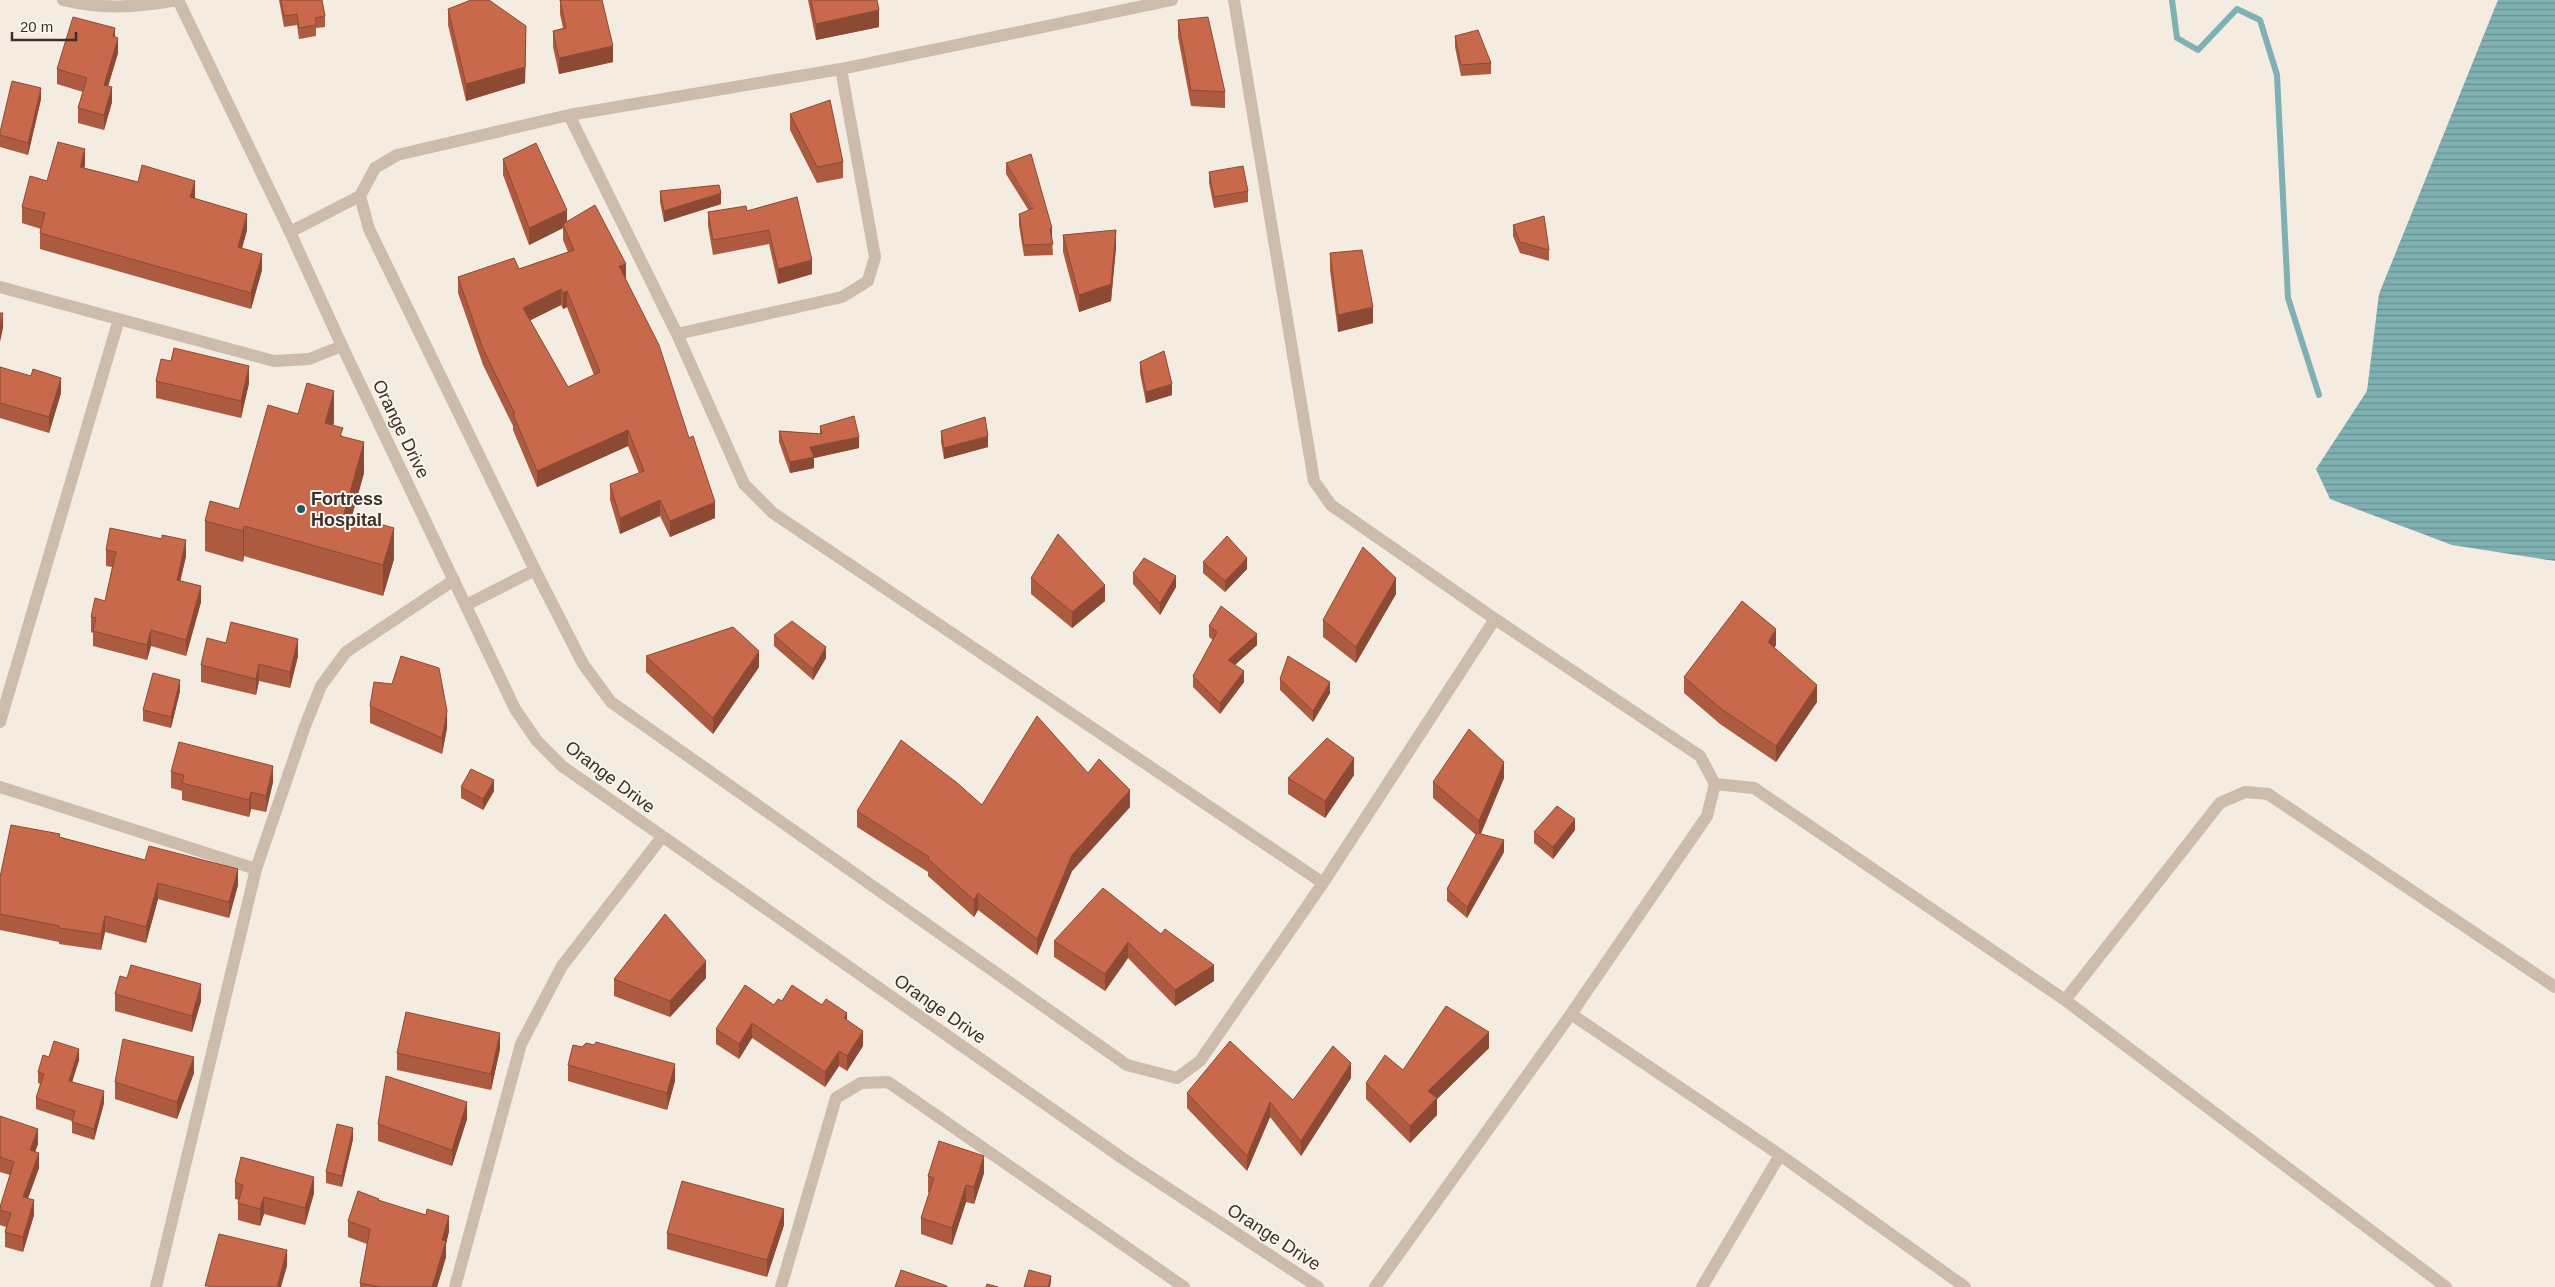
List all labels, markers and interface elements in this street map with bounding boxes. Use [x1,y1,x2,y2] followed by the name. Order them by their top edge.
[12,10,76,42] scale bar
[20,18,53,35] text: 20 m
[369,377,433,481] street label: Orange Drive
[311,489,383,530] place label: Fortress Hospital
[295,503,307,515] marker: Fortress Hospital
[561,737,659,817] street label: Orange Drive
[890,970,990,1048] street label: Orange Drive
[1224,1199,1324,1275] street label: Orange Drive

